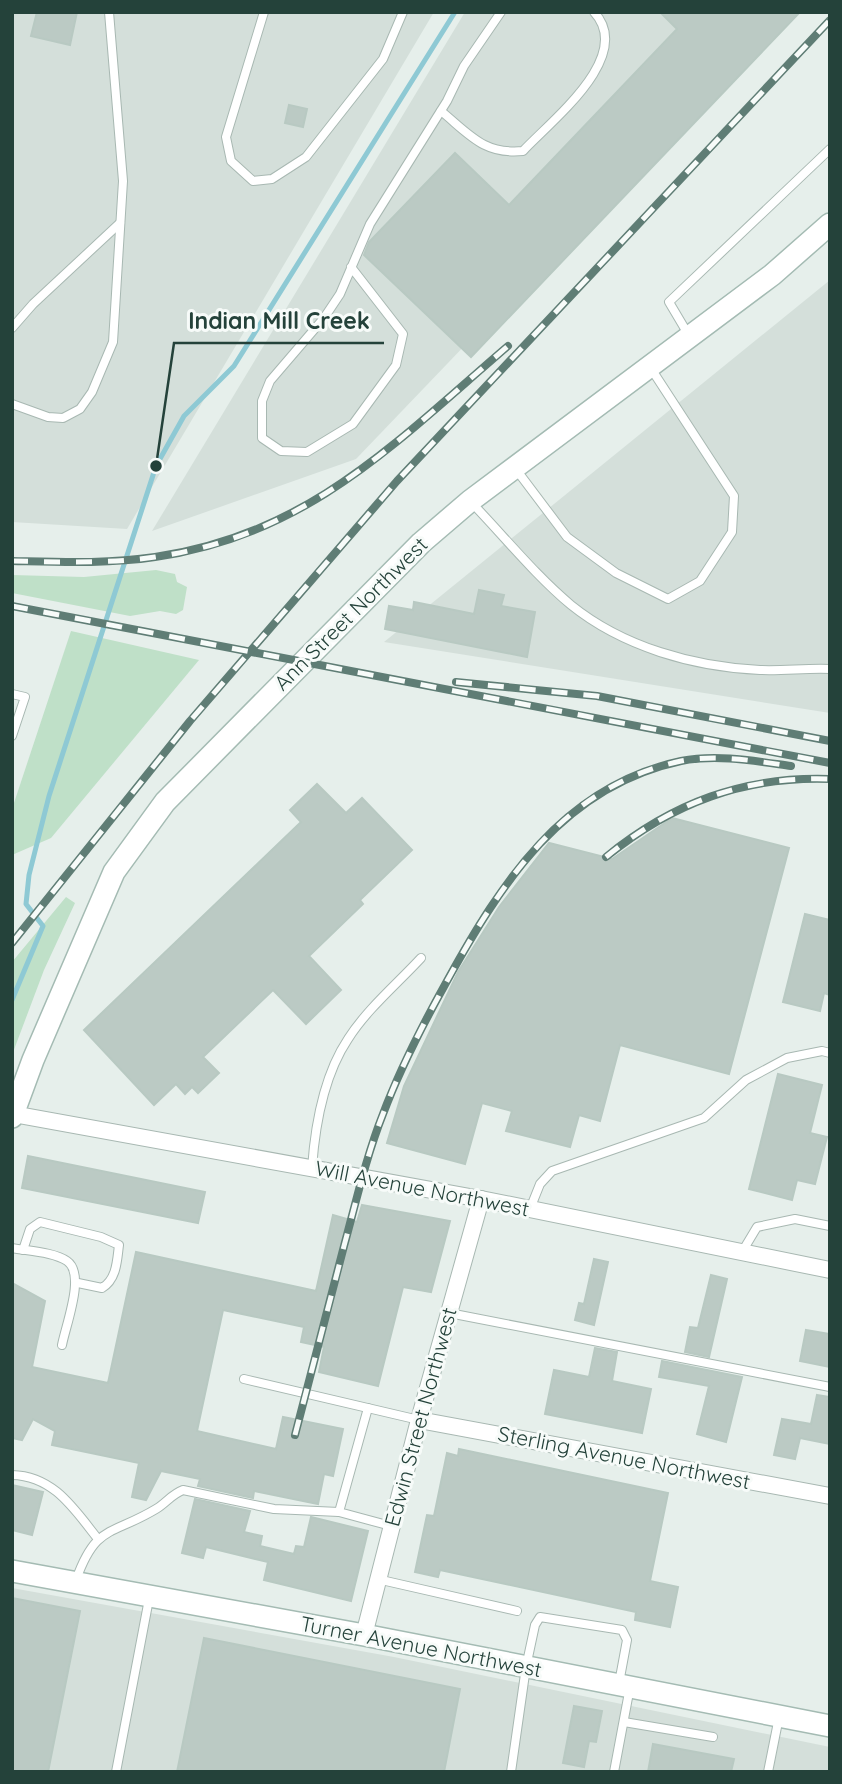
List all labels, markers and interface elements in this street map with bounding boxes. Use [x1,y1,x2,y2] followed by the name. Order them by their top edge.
[174,299,384,343] callout: Indian Mill Creek
[188,306,370,335] text: Indian Mill Creek
[268,531,432,695] street label: Ann Street Northwest
[313,1155,531,1222] street label: Will Avenue Northwest
[378,1304,462,1529] street label: Edwin Street Northwest
[496,1420,752,1494] street label: Sterling Avenue Northwest
[298,1610,544,1682] street label: Turner Avenue Northwest

